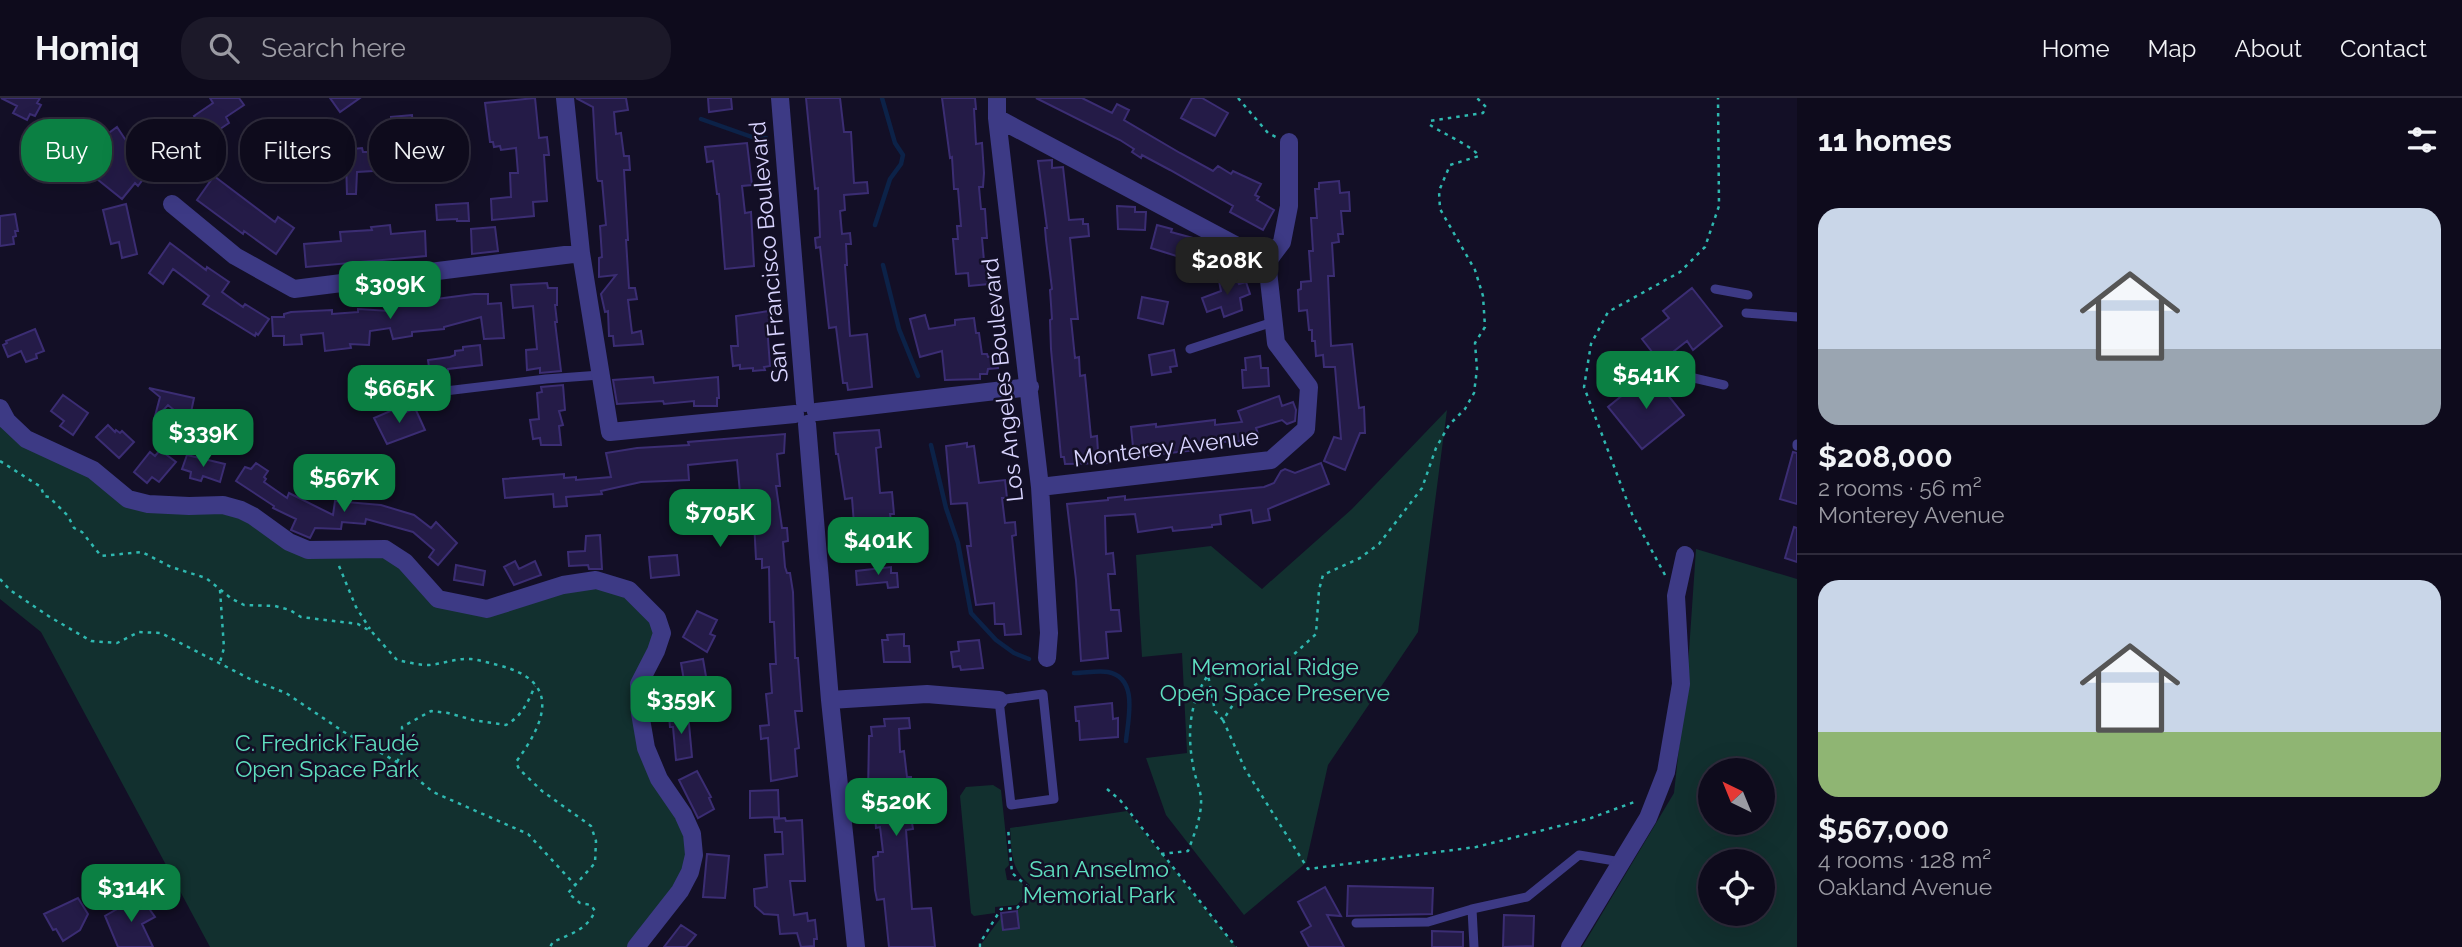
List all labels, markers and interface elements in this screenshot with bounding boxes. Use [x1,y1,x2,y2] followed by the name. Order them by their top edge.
[181,17,671,80] search box
[35,29,139,68] text: Homiq
[205,29,243,67] icon: search
[261,33,406,63] text: Search here
[2042,34,2110,63] text: Home
[2148,34,2196,63] text: Map
[2234,34,2302,63] text: About
[2340,34,2427,63] text: Contact
[21,119,112,182] chip: Buy
[126,119,226,182] chip: Rent
[240,119,355,182] chip: Filters
[369,119,469,182] chip: New
[743,120,793,384] street label: San Francisco Boulevard
[2403,121,2441,159] icon: filters
[1818,123,1952,158] text: 11 homes
[1178,238,1276,297] pin: $208K
[1192,246,1262,273] text: $208K
[2067,253,2193,379] icon: home
[976,257,1028,503] street label: Los Angeles Boulevard
[341,262,439,321] pin: $309K
[355,270,425,297] text: $309K
[1597,352,1695,411] pin: $541K
[1612,360,1680,387] text: $541K
[350,366,448,425] pin: $665K
[364,374,434,401] text: $665K
[154,410,252,469] pin: $339K
[168,418,238,445] text: $339K
[1072,422,1260,472] street label: Monterey Avenue
[1818,439,1953,474] text: $208,000
[295,454,393,514] pin: $567K
[309,463,379,490] text: $567K
[1818,474,1982,501] text: 2 rooms · 56 m²
[671,490,769,549] pin: $705K
[685,498,755,525] text: $705K
[1818,501,2005,528] text: Monterey Avenue
[829,518,927,577] pin: $401K
[844,526,912,553] text: $401K
[2067,625,2193,751] icon: home
[1160,653,1390,706] park label: Memorial Ridge Open Space Preserve
[632,676,730,736] pin: $359K
[647,685,715,712] text: $359K
[235,729,419,782] park label: C. Fredrick Faudé Open Space Park
[1698,758,1774,835] north arrow
[1698,758,1775,926] map controls
[847,778,945,838] pin: $520K
[861,787,931,814] text: $520K
[1818,811,1949,846] text: $567,000
[1818,846,1991,873] text: 4 rooms · 128 m²
[1698,849,1775,926] button: locate
[1023,855,1175,908] park label: San Anselmo Memorial Park
[82,864,180,924] pin: $314K
[97,873,165,900] text: $314K
[1818,873,1992,900] text: Oakland Avenue

